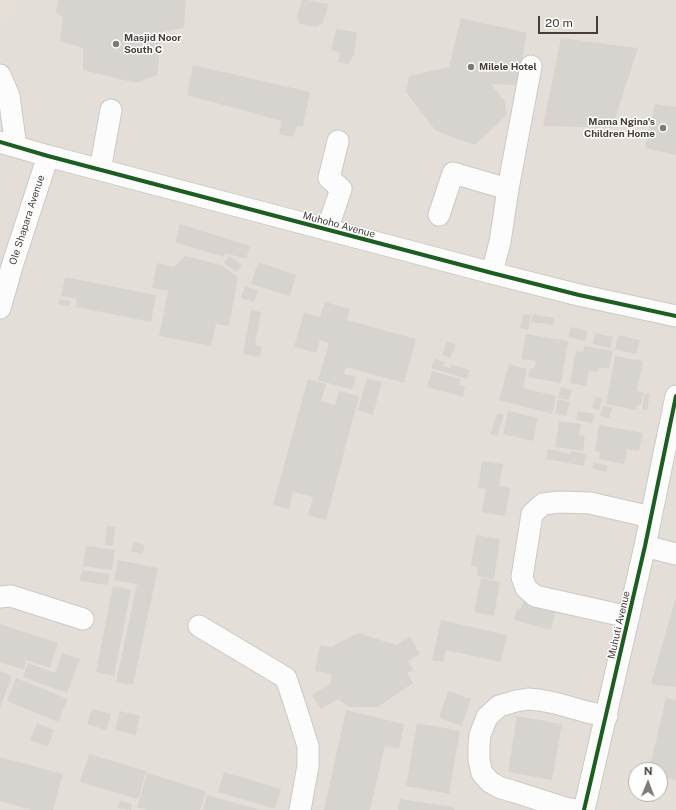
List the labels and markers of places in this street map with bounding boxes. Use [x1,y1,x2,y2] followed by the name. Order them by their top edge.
[124,32,181,56] place label: Masjid Noor South C
[111,39,121,49] marker: Masjid Noor South C
[479,61,537,73] place label: Milele Hotel
[466,62,476,72] marker: Milele Hotel
[584,116,655,140] place label: Mama Ngina's Children Home
[658,123,668,133] marker: Mama Ngina's Children Home

